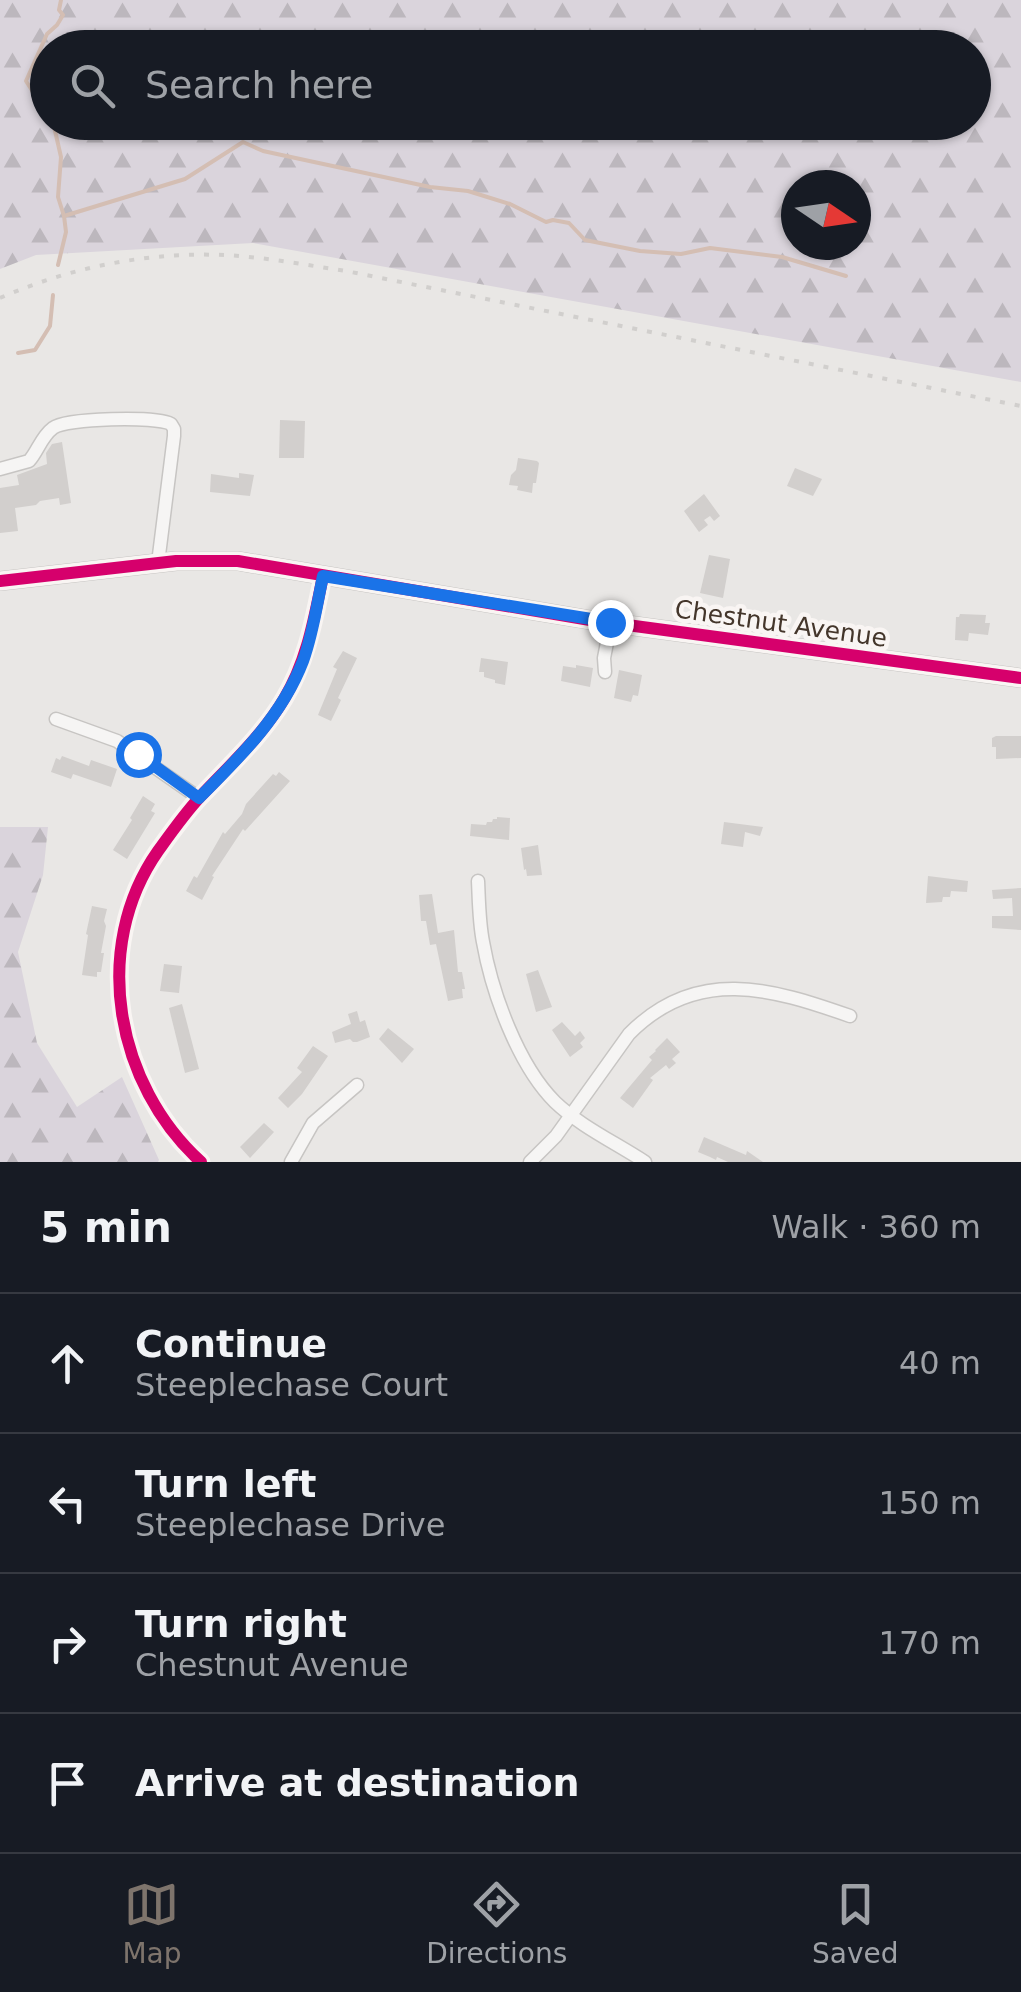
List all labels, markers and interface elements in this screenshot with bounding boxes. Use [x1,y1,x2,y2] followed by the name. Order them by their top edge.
[30,30,991,140] search box
[65,58,120,113] icon: search
[145,63,373,107] text: Search here
[781,170,871,260] north arrow
[673,594,889,653] street label: Chestnut Avenue
[588,600,634,646] route end
[116,732,162,778] route start
[40,1203,172,1252] text: 5 min
[771,1208,981,1246] text: Walk · 360 m
[135,1322,327,1366] text: Continue
[40,1336,95,1391] icon: ahead
[899,1344,981,1382] text: 40 m
[135,1366,448,1404] text: Steeplechase Court
[135,1462,316,1506] text: Turn left
[40,1476,95,1531] icon: left
[879,1484,981,1522] text: 150 m
[135,1506,445,1544] text: Steeplechase Drive
[135,1602,347,1646] text: Turn right
[40,1616,95,1671] icon: right
[879,1624,981,1662] text: 170 m
[135,1646,409,1684] text: Chestnut Avenue
[40,1756,95,1811] icon: arrive
[135,1761,580,1805] text: Arrive at destination
[122,1877,181,1970] tab: Map
[426,1877,567,1970] tab: Directions
[812,1877,899,1970] tab: Saved

